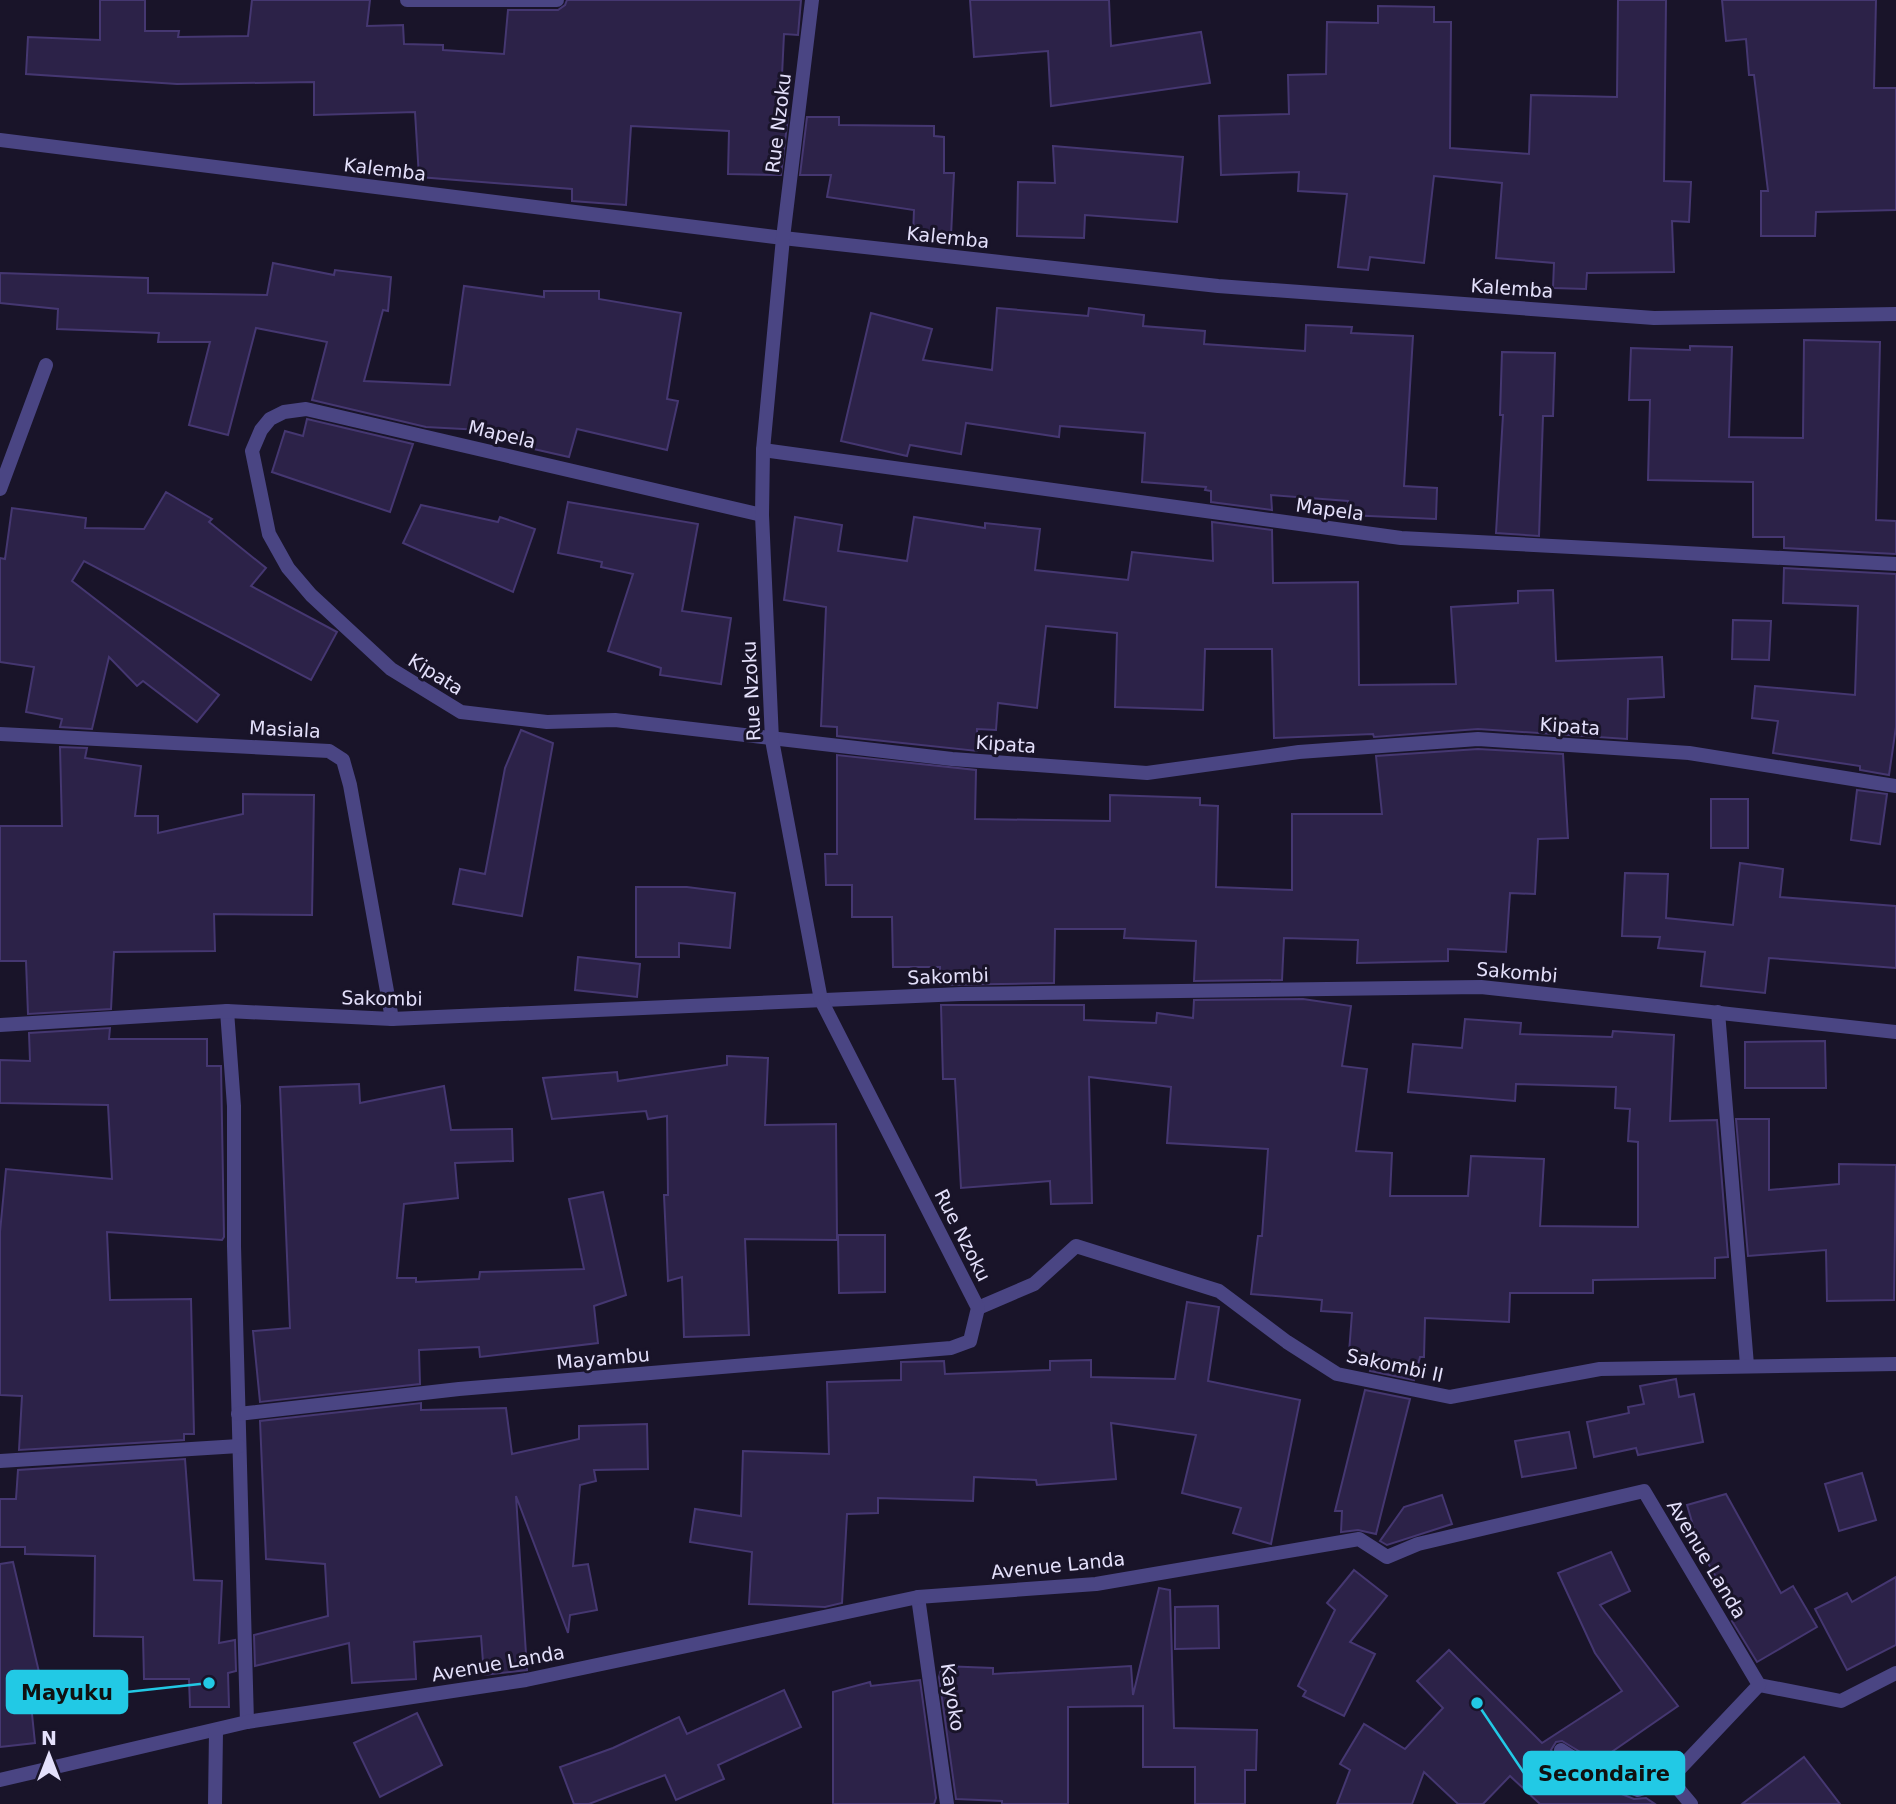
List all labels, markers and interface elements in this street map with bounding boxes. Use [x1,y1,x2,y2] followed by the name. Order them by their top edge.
[761,72,795,174] street label: Rue Nzoku
[342,153,428,185] street label: Kalemba
[906,222,990,252] street label: Kalemba
[1470,274,1554,302] street label: Kalemba
[466,416,538,452] street label: Mapela
[1294,493,1366,525] street label: Mapela
[737,640,765,742] street label: Rue Nzoku
[404,649,468,699] street label: Kipata
[1539,713,1601,739] street label: Kipata
[249,716,321,742] street label: Masiala
[975,731,1037,757] street label: Kipata
[1475,957,1559,987] street label: Sakombi
[907,964,989,988] street label: Sakombi
[341,986,423,1010] street label: Sakombi
[930,1185,996,1285] street label: Rue Nzoku
[555,1343,651,1373] street label: Mayambu
[1344,1344,1446,1386] street label: Sakombi II
[1663,1496,1751,1622] street label: Avenue Landa
[990,1547,1126,1583] street label: Avenue Landa
[430,1640,566,1686] street label: Avenue Landa
[937,1661,969,1733] street label: Kayoko
[7,1671,127,1713] callout: Mayuku
[21,1681,113,1705] text: Mayuku
[14,1720,84,1790] north arrow
[41,1727,57,1749] text: N
[1524,1752,1684,1794] callout: Secondaire
[1538,1762,1670,1786] text: Secondaire

